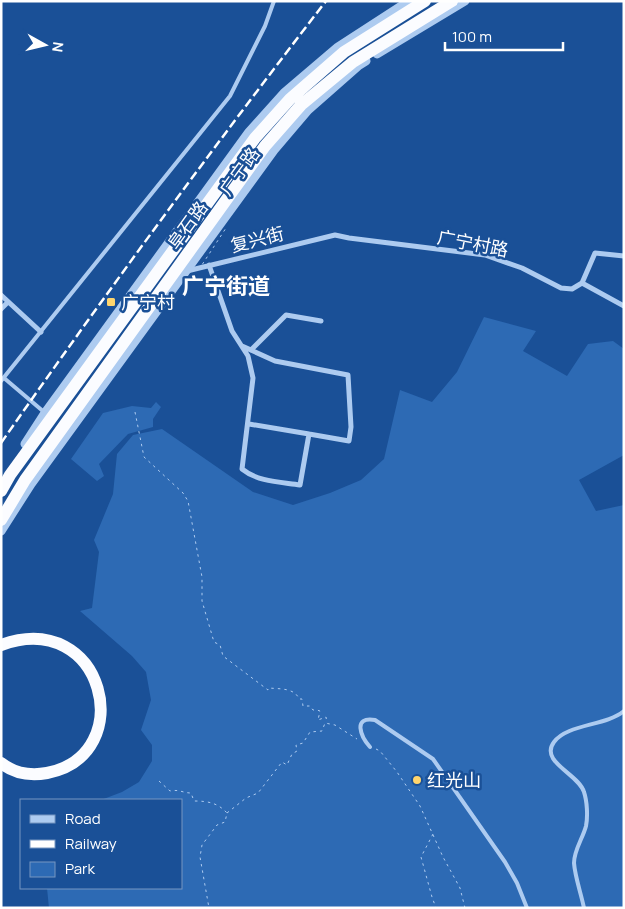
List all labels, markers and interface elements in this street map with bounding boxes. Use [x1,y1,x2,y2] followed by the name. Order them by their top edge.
[20,20,70,70] north arrow
[445,20,562,52] scale bar
[452,26,492,47] text: 100 m
[48,41,68,53] text: N
[213,142,265,200] street label: 广宁路
[161,196,213,254] street label: 阜石路
[228,221,286,257] street label: 复兴街
[435,224,511,262] street label: 广宁村路
[182,271,270,301] district label: 广宁街道
[121,290,175,314] place label: 广宁村
[105,296,117,308] marker: 广宁村
[427,768,481,792] place label: 红光山
[411,774,423,786] marker: 红光山
[20,799,182,889] legend
[65,808,101,829] text: Road
[65,833,117,854] text: Railway
[65,858,95,879] text: Park

